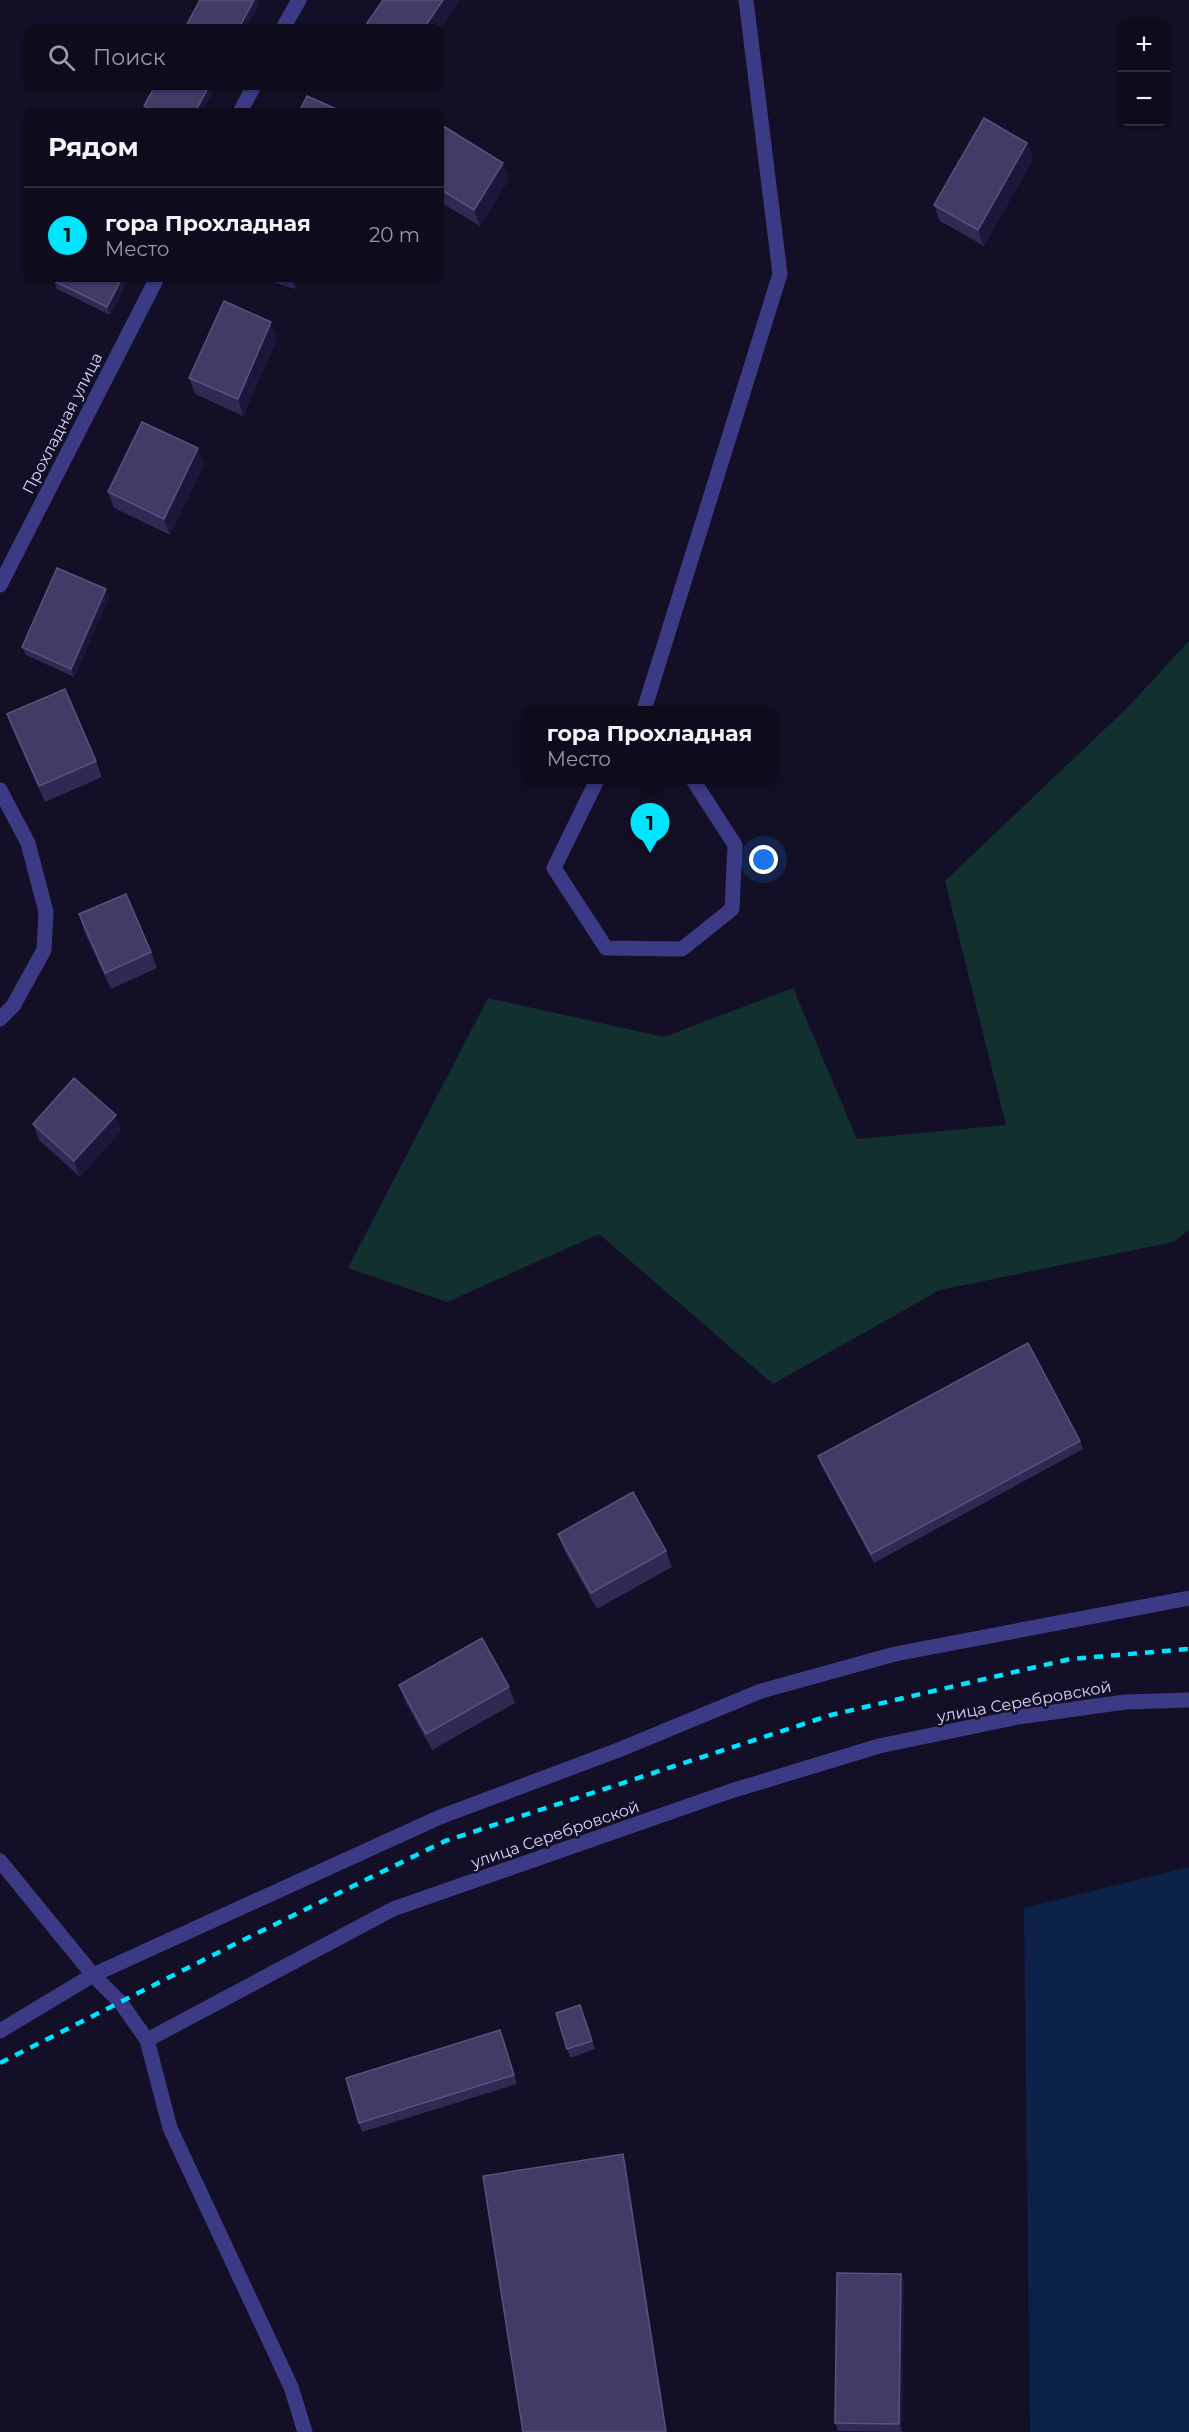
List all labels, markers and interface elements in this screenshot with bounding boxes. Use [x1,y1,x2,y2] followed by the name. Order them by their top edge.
[1117,18,1171,126] map controls
[1117,18,1171,72] button: +
[24,24,444,90] search box
[45,41,78,74] icon: search
[93,44,165,71] text: Поиск
[1117,72,1171,126] button: −
[48,131,139,163] text: Рядом
[105,210,311,237] text: гора Прохладная
[64,223,71,247] text: 1
[369,223,420,247] text: 20 m
[105,237,169,261] text: Место
[18,349,106,497] street label: Прохладная улица
[522,706,777,784] popup
[547,720,752,747] text: гора Прохладная
[547,747,611,771] text: Место
[630,804,670,853] pin: 1
[749,845,778,874] your location
[934,1677,1113,1726] street label: улица Серебровской
[468,1797,642,1873] street label: улица Серебровской

